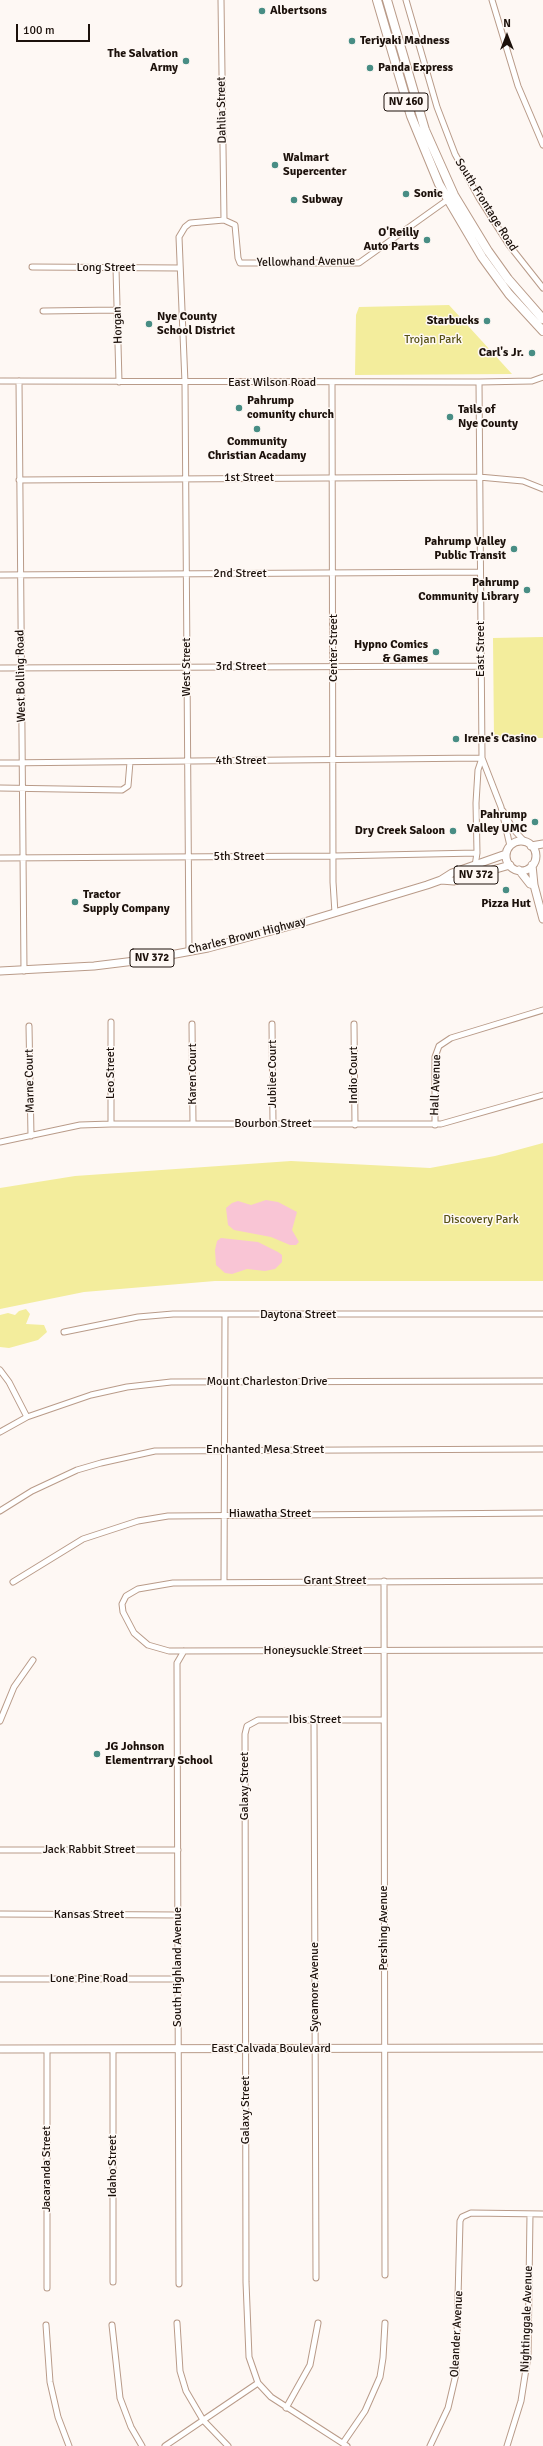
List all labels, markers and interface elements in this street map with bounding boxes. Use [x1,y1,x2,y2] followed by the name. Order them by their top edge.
[270,4,327,18] place label: Albertsons
[257,6,267,16] marker: Albertsons
[18,16,92,42] scale bar
[487,16,527,56] north arrow
[503,17,511,30] text: N
[23,23,55,38] text: 100 m
[360,34,450,48] place label: Teriyaki Madness
[347,36,357,46] marker: Teriyaki Madness
[108,47,178,75] place label: The Salvation Army
[181,56,191,66] marker: The Salvation Army
[378,61,453,75] place label: Panda Express
[365,63,375,73] marker: Panda Express
[214,76,230,144] street label: Dahlia Street
[384,93,428,111] road number: NV 160
[283,151,347,179] place label: Walmart Supercenter
[452,156,520,254] street label: South Frontage Road
[270,160,280,170] marker: Walmart Supercenter
[414,187,443,201] place label: Sonic
[401,189,411,199] marker: Sonic
[302,193,343,207] place label: Subway
[289,195,299,205] marker: Subway
[364,226,419,254] place label: O'Reilly Auto Parts
[422,235,432,245] marker: O'Reilly Auto Parts
[257,254,355,270] street label: Yellowhand Avenue
[77,261,135,275] street label: Long Street
[110,306,126,344] street label: Horgan
[157,310,235,338] place label: Nye County School District
[427,314,479,328] place label: Starbucks
[482,316,492,326] marker: Starbucks
[144,319,154,329] marker: Nye County School District
[404,333,462,347] park label: Trojan Park
[479,346,524,360] place label: Carl's Jr.
[527,348,537,358] marker: Carl's Jr.
[228,376,316,390] street label: East Wilson Road
[247,394,334,422] place label: Pahrump comunity church
[234,403,244,413] marker: Pahrump comunity church
[458,403,518,431] place label: Tails of Nye County
[445,412,455,422] marker: Tails of Nye County
[252,424,262,434] marker: Community Christian Acadamy
[208,435,306,463] place label: Community Christian Acadamy
[224,471,274,485] street label: 1st Street
[424,535,506,563] place label: Pahrump Valley Public Transit
[509,544,519,554] marker: Pahrump Valley Public Transit
[213,567,267,581] street label: 2nd Street
[418,576,519,604] place label: Pahrump Community Library
[522,585,532,595] marker: Pahrump Community Library
[327,614,341,682] street label: Center Street
[474,621,488,677] street label: East Street
[13,630,29,722] street label: West Bolling Road
[180,637,194,697] street label: West Street
[354,638,428,666] place label: Hypno Comics & Games
[431,647,441,657] marker: Hypno Comics & Games
[215,660,267,674] street label: 3rd Street
[464,732,537,746] place label: Irene's Casino
[451,734,461,744] marker: Irene's Casino
[215,754,267,768] street label: 4th Street
[467,808,527,836] place label: Pahrump Valley UMC
[530,817,540,827] marker: Pahrump Valley UMC
[355,824,445,838] place label: Dry Creek Saloon
[448,826,458,836] marker: Dry Creek Saloon
[213,850,265,864] street label: 5th Street
[454,866,498,884] road number: NV 372
[501,885,511,895] marker: Pizza Hut
[83,888,170,916] place label: Tractor Supply Company
[70,897,80,907] marker: Tractor Supply Company
[481,897,531,911] place label: Pizza Hut
[187,914,307,958] street label: Charles Brown Highway
[130,949,174,967] road number: NV 372
[266,1040,280,1108] street label: Jubilee Court
[186,1043,200,1105] street label: Karen Court
[347,1046,361,1104] street label: Indio Court
[104,1047,118,1099] street label: Leo Street
[22,1049,38,1113] street label: Marne Court
[428,1054,444,1116] street label: Hall Avenue
[234,1117,312,1131] street label: Bourbon Street
[443,1213,519,1227] park label: Discovery Park
[260,1308,336,1322] street label: Daytona Street
[206,1375,328,1389] street label: Mount Charleston Drive
[206,1443,324,1457] street label: Enchanted Mesa Street
[229,1507,311,1521] street label: Hiawatha Street
[304,1574,366,1588] street label: Grant Street
[264,1644,362,1658] street label: Honeysuckle Street
[289,1713,341,1727] street label: Ibis Street
[105,1740,213,1768] place label: JG Johnson Elementrrary School
[92,1749,102,1759] marker: JG Johnson Elementrrary School
[238,1752,252,1820] street label: Galaxy Street
[43,1843,135,1857] street label: Jack Rabbit Street
[377,1886,391,1970] street label: Pershing Avenue
[171,1907,185,2027] street label: South Highland Avenue
[54,1908,124,1922] street label: Kansas Street
[308,1942,322,2032] street label: Sycamore Avenue
[50,1972,128,1986] street label: Lone Pine Road
[211,2042,331,2056] street label: East Calvada Boulevard
[239,2076,253,2144] street label: Galaxy Street
[40,2126,54,2212] street label: Jacaranda Street
[106,2135,120,2197] street label: Idaho Street
[518,2265,536,2373] street label: Nightinggale Avenue
[448,2290,466,2378] street label: Oleander Avenue

